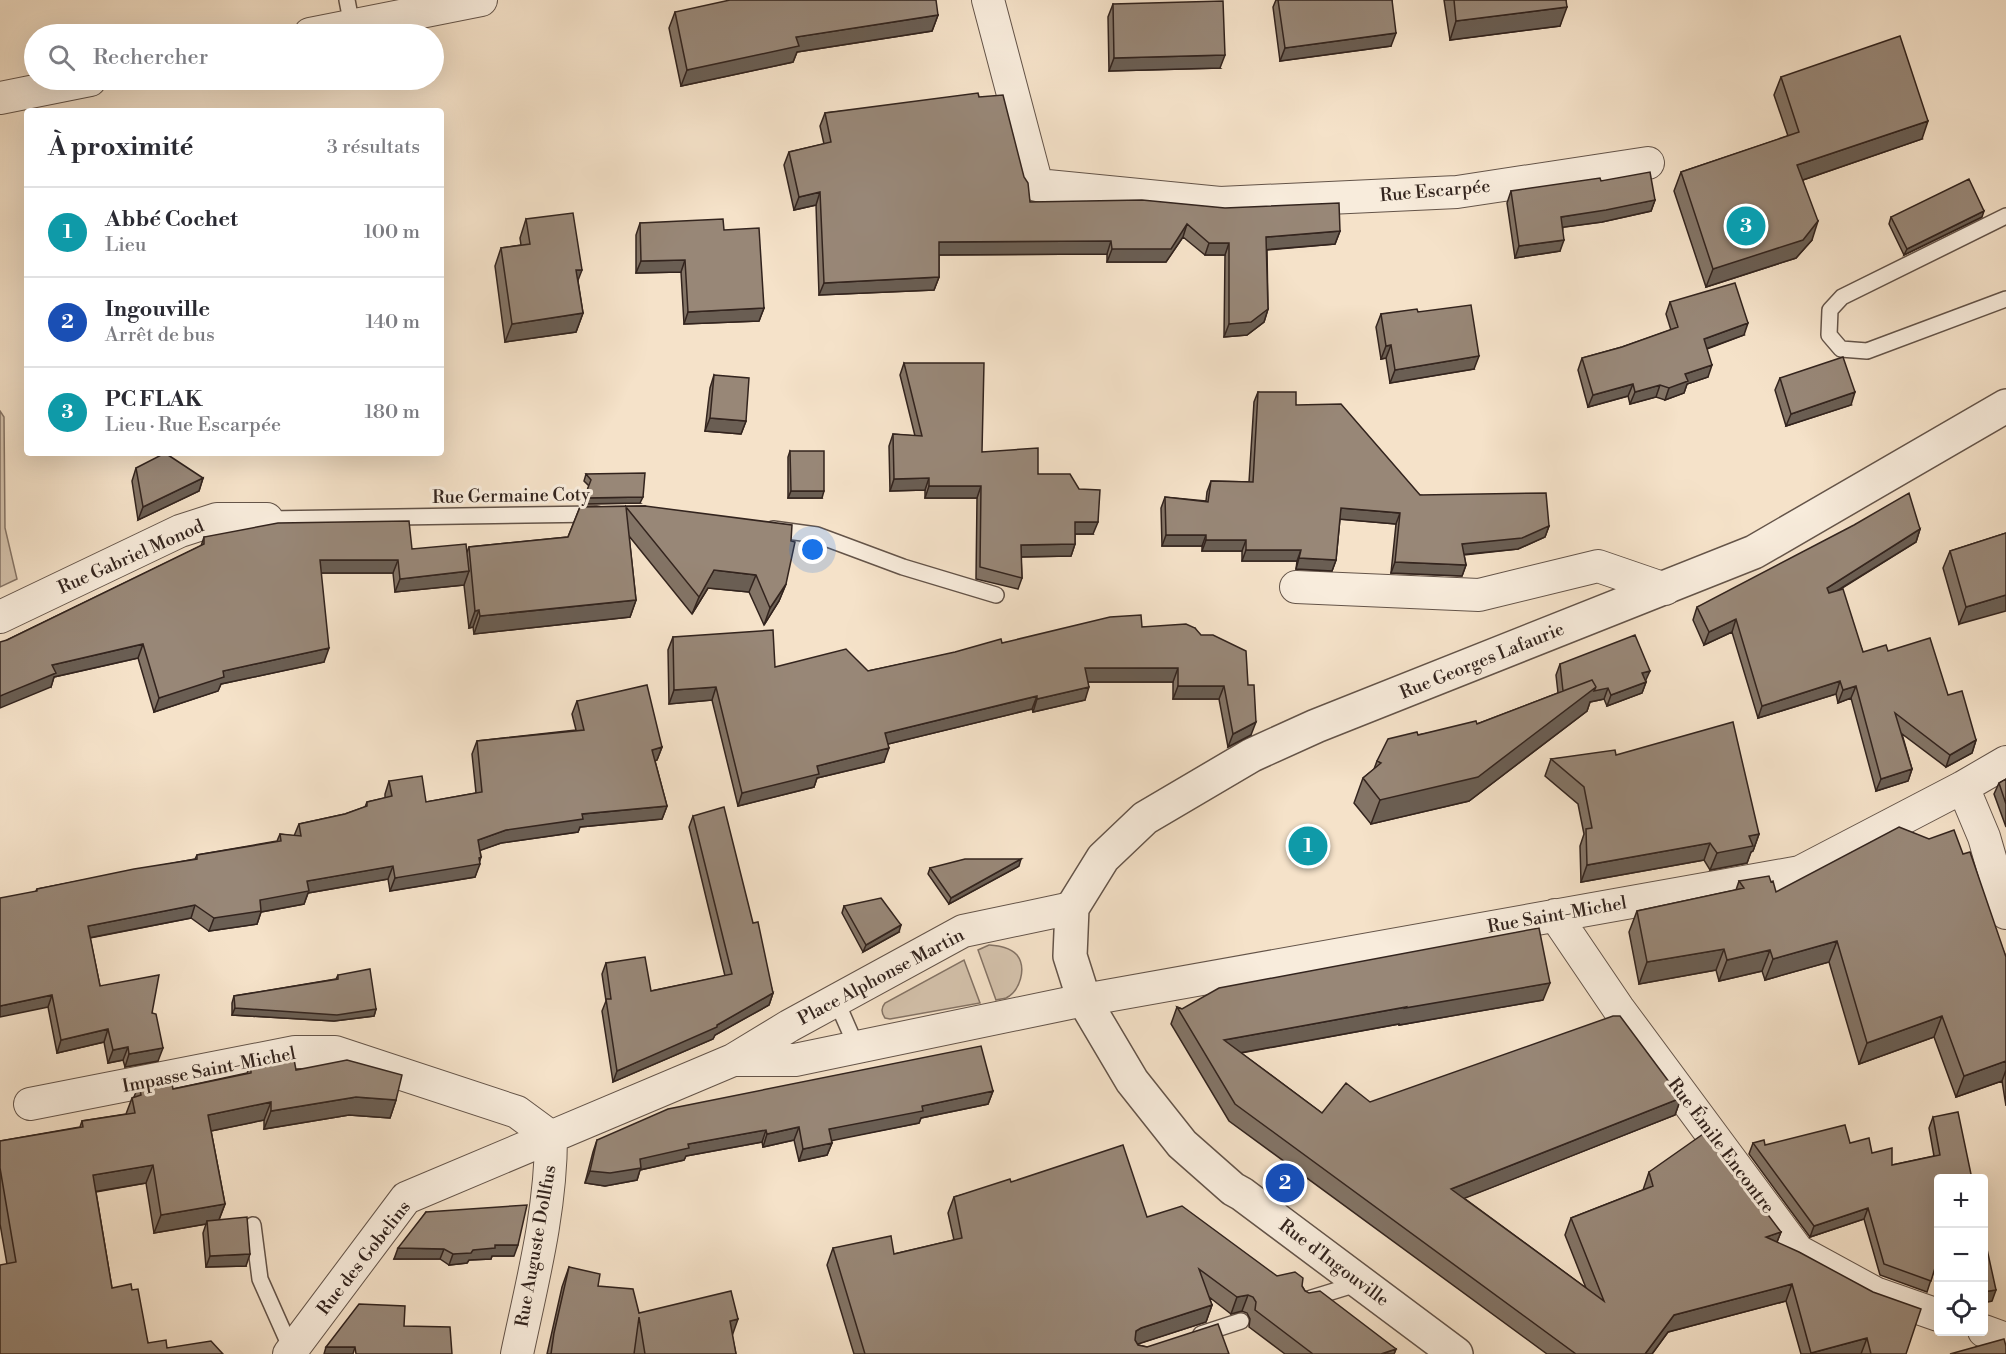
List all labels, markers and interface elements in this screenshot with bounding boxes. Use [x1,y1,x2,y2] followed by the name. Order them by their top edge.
[24,24,444,90] search box
[45,41,78,74] icon: search
[93,44,208,71] text: Rechercher
[48,131,193,163] text: À proximité
[327,135,420,160] text: 3 résultats
[1379,175,1491,207] street label: Rue Escarpée
[1726,204,1766,248] pin: 3
[105,206,238,233] text: Abbé Cochet
[63,220,72,245] text: 1
[364,220,420,245] text: 100 m
[105,233,146,258] text: Lieu
[105,296,210,323] text: Ingouville
[61,310,74,335] text: 2
[365,310,420,335] text: 140 m
[105,323,215,348] text: Arrêt de bus
[105,386,203,413] text: PC FLAK
[61,400,74,425] text: 3
[365,400,420,425] text: 180 m
[105,413,281,438] text: Lieu · Rue Escarpée
[432,483,590,509] street label: Rue Germaine Coty
[54,514,208,600] street label: Rue Gabriel Monod
[798,535,827,564] your location
[1396,617,1568,705] street label: Rue Georges Lafaurie
[1288,824,1328,868] pin: 1
[1486,891,1629,939] street label: Rue Saint-Michel
[794,923,968,1031] street label: Place Alphonse Martin
[120,1042,298,1098] street label: Impasse Saint-Michel
[1662,1074,1780,1218] street label: Rue Émile Encontre
[1266,1160,1304,1206] pin: 2
[510,1163,562,1329] street label: Rue Auguste Dollfus
[1934,1174,1988,1336] map controls
[1934,1174,1988,1228] button: +
[312,1196,416,1320] street label: Rue des Gobelins
[1275,1214,1393,1312] street label: Rue d'Ingouville
[1934,1228,1988,1282] button: −
[1934,1282,1988,1336] button: locate

